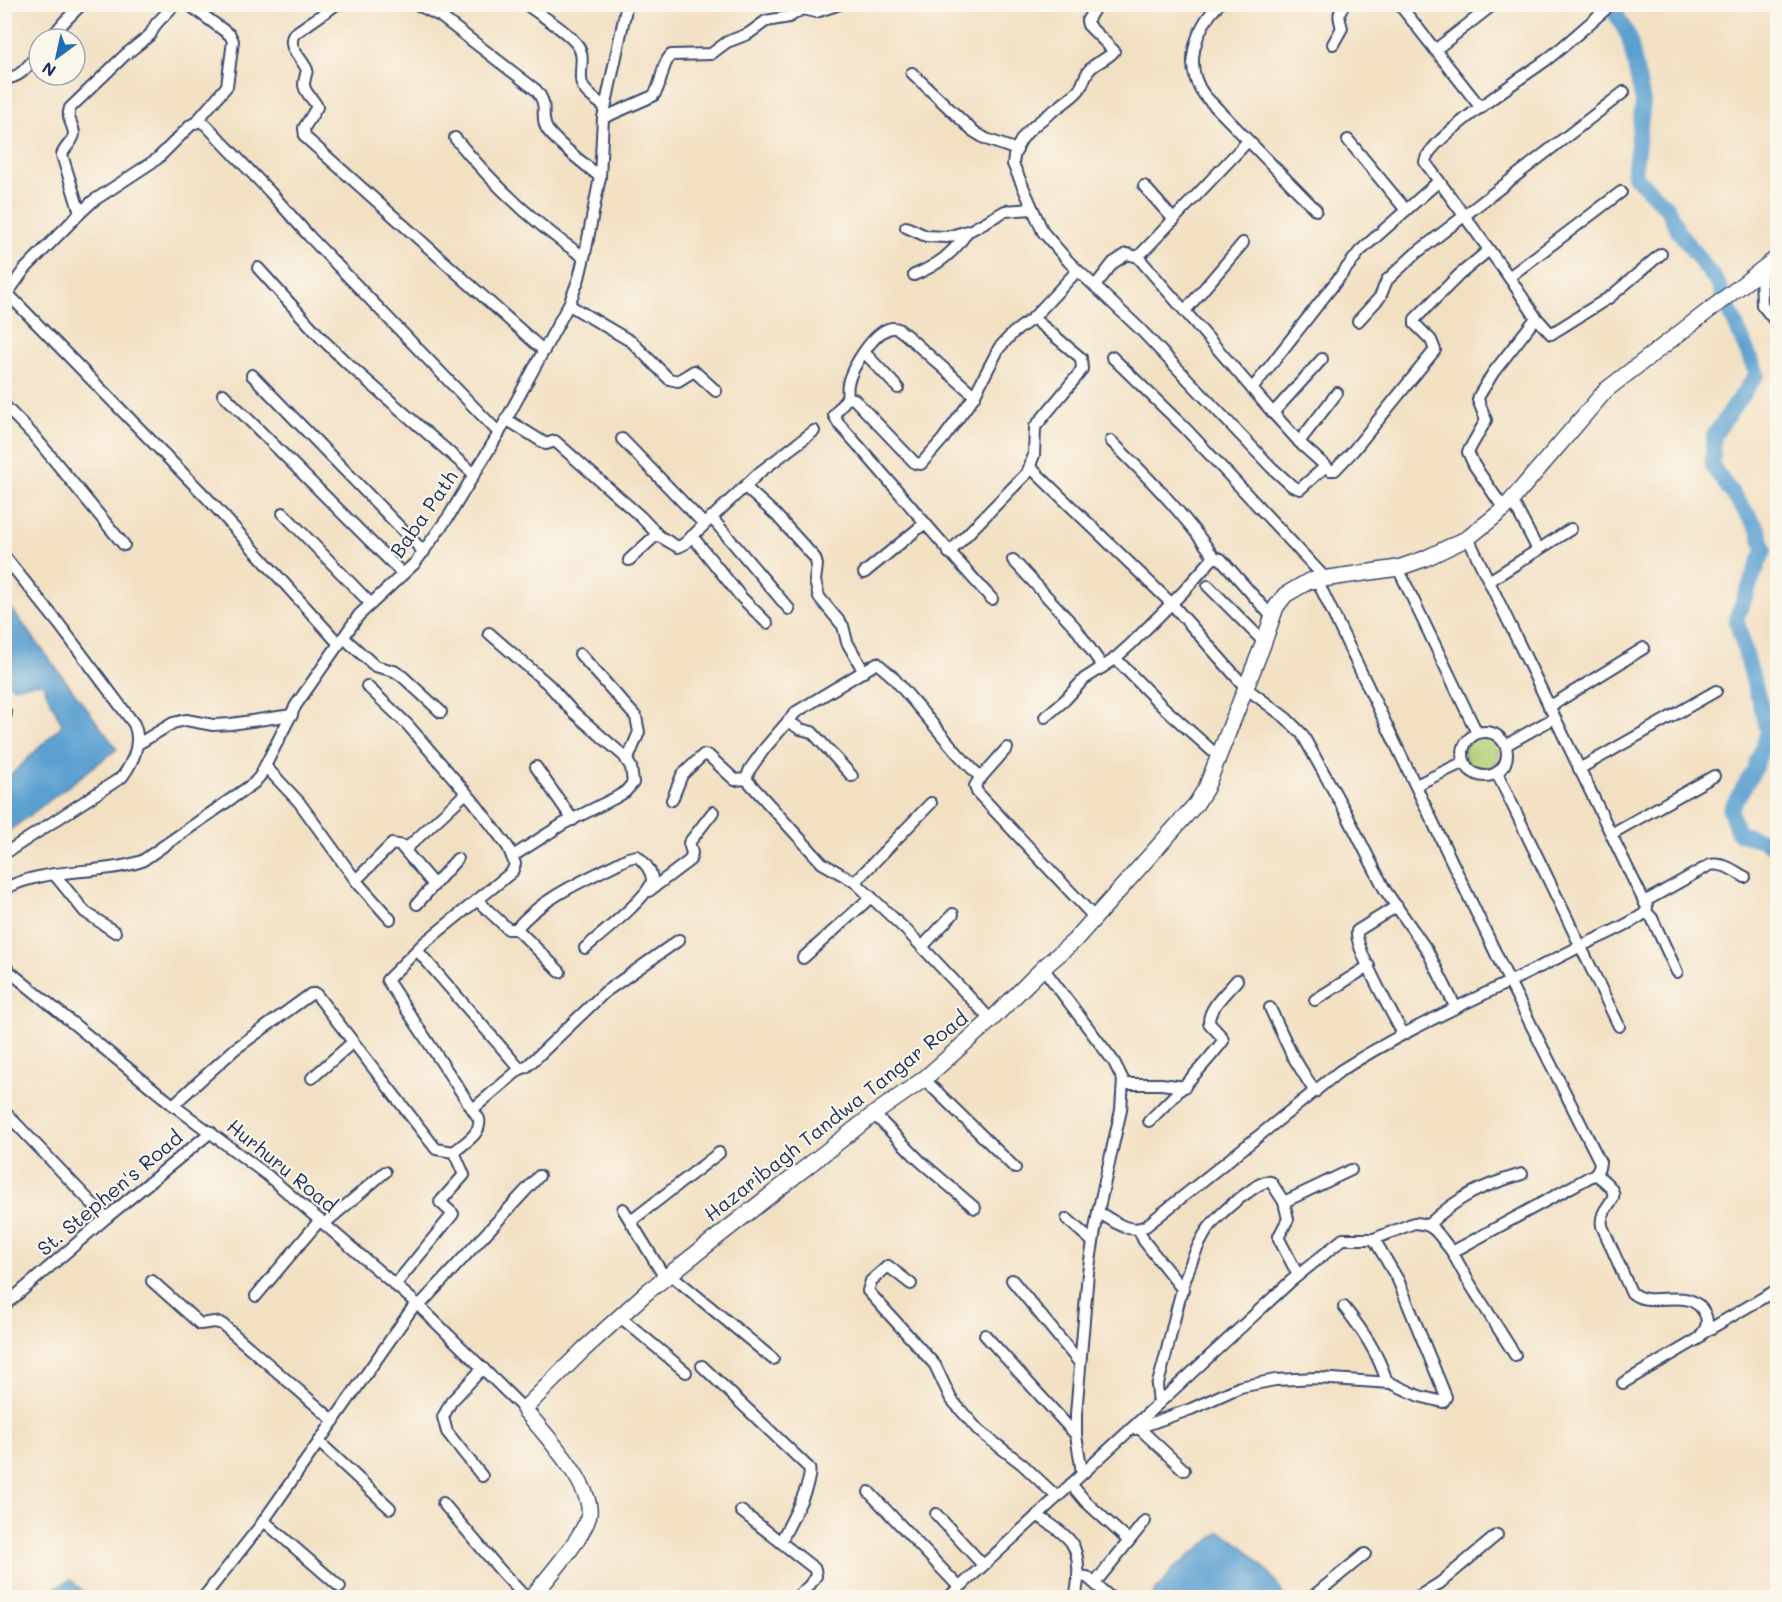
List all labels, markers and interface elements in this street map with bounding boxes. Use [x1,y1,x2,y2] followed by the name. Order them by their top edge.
[27,27,87,87] north arrow
[38,58,59,82] text: N
[383,465,463,562] street label: Baba Path
[698,1004,972,1226] street label: Hazaribagh Tandwa Tangar Road
[222,1113,343,1218] street label: Hurhuru Road
[31,1124,188,1261] street label: St. Stephen's Road

